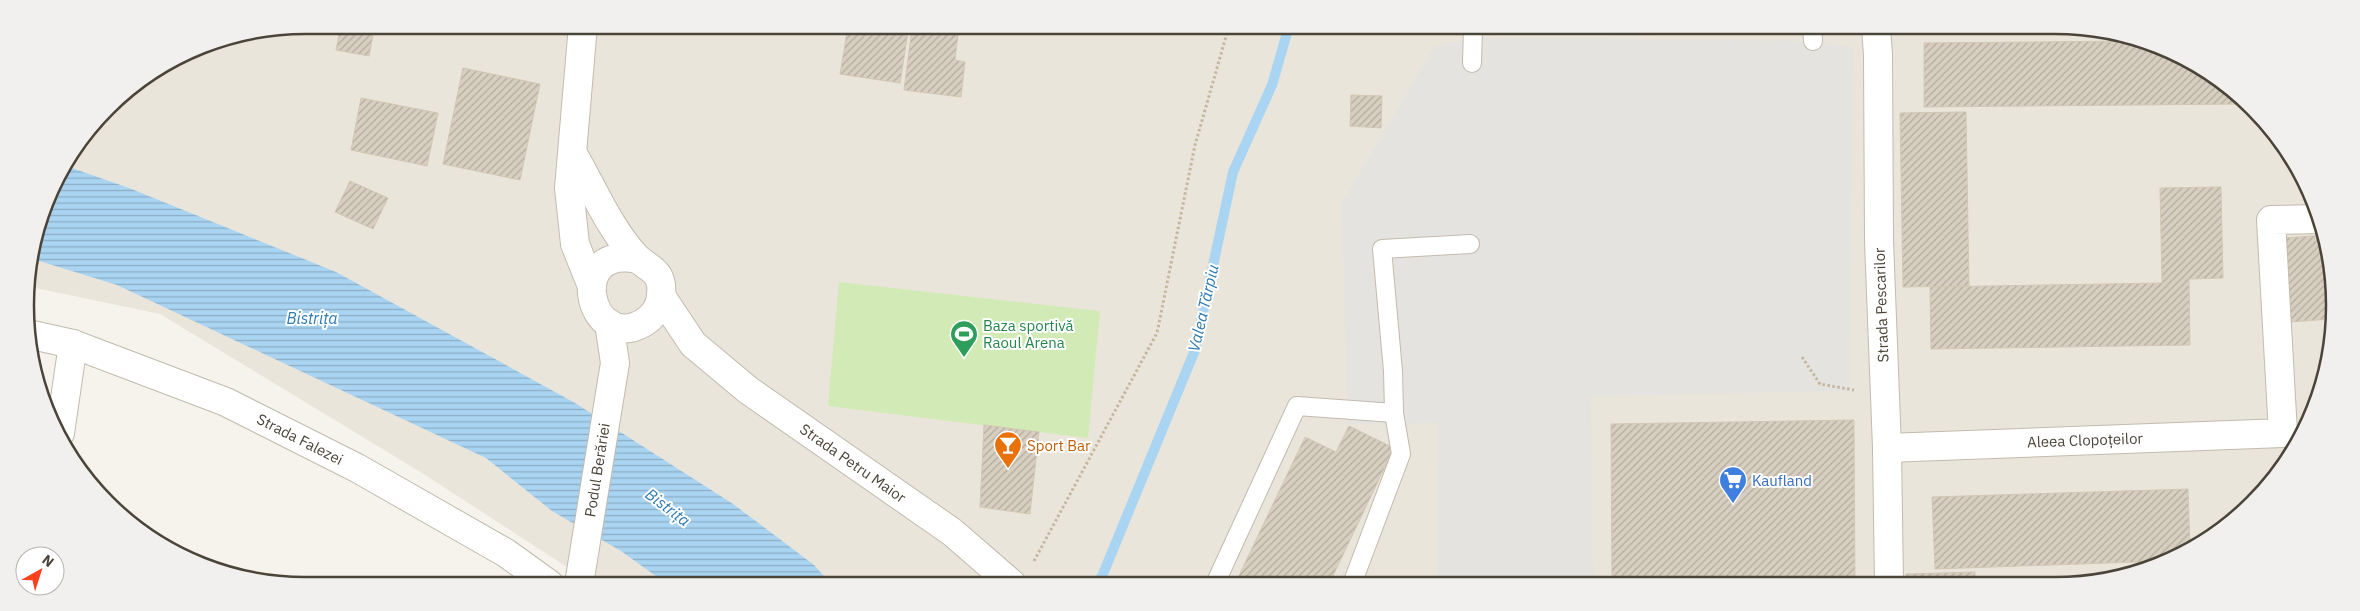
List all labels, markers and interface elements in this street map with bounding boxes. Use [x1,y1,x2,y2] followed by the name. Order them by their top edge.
[1869,247,1892,363] street label: Strada Pescarilor
[1183,262,1223,354] water label: Valea Tărpiu
[286,308,338,328] water label: Bistrița
[983,316,1074,352] place label: Baza sportivă Raoul Arena
[949,319,979,358] sports icon: Baza sportivă Raoul Arena
[254,409,346,469] street label: Strada Falezei
[796,419,910,507] street label: Strada Petru Maior
[580,422,614,518] street label: Podul Berăriei
[2027,428,2144,452] street label: Aleea Clopoțeilor
[993,430,1023,469] bar icon: Sport Bar
[1027,436,1091,455] place label: Sport Bar
[1718,465,1748,504] supermarket icon: Kaufland
[1752,471,1812,490] place label: Kaufland
[642,484,694,530] water label: Bistrița
[15,546,65,596] north arrow
[39,551,58,571] text: N

